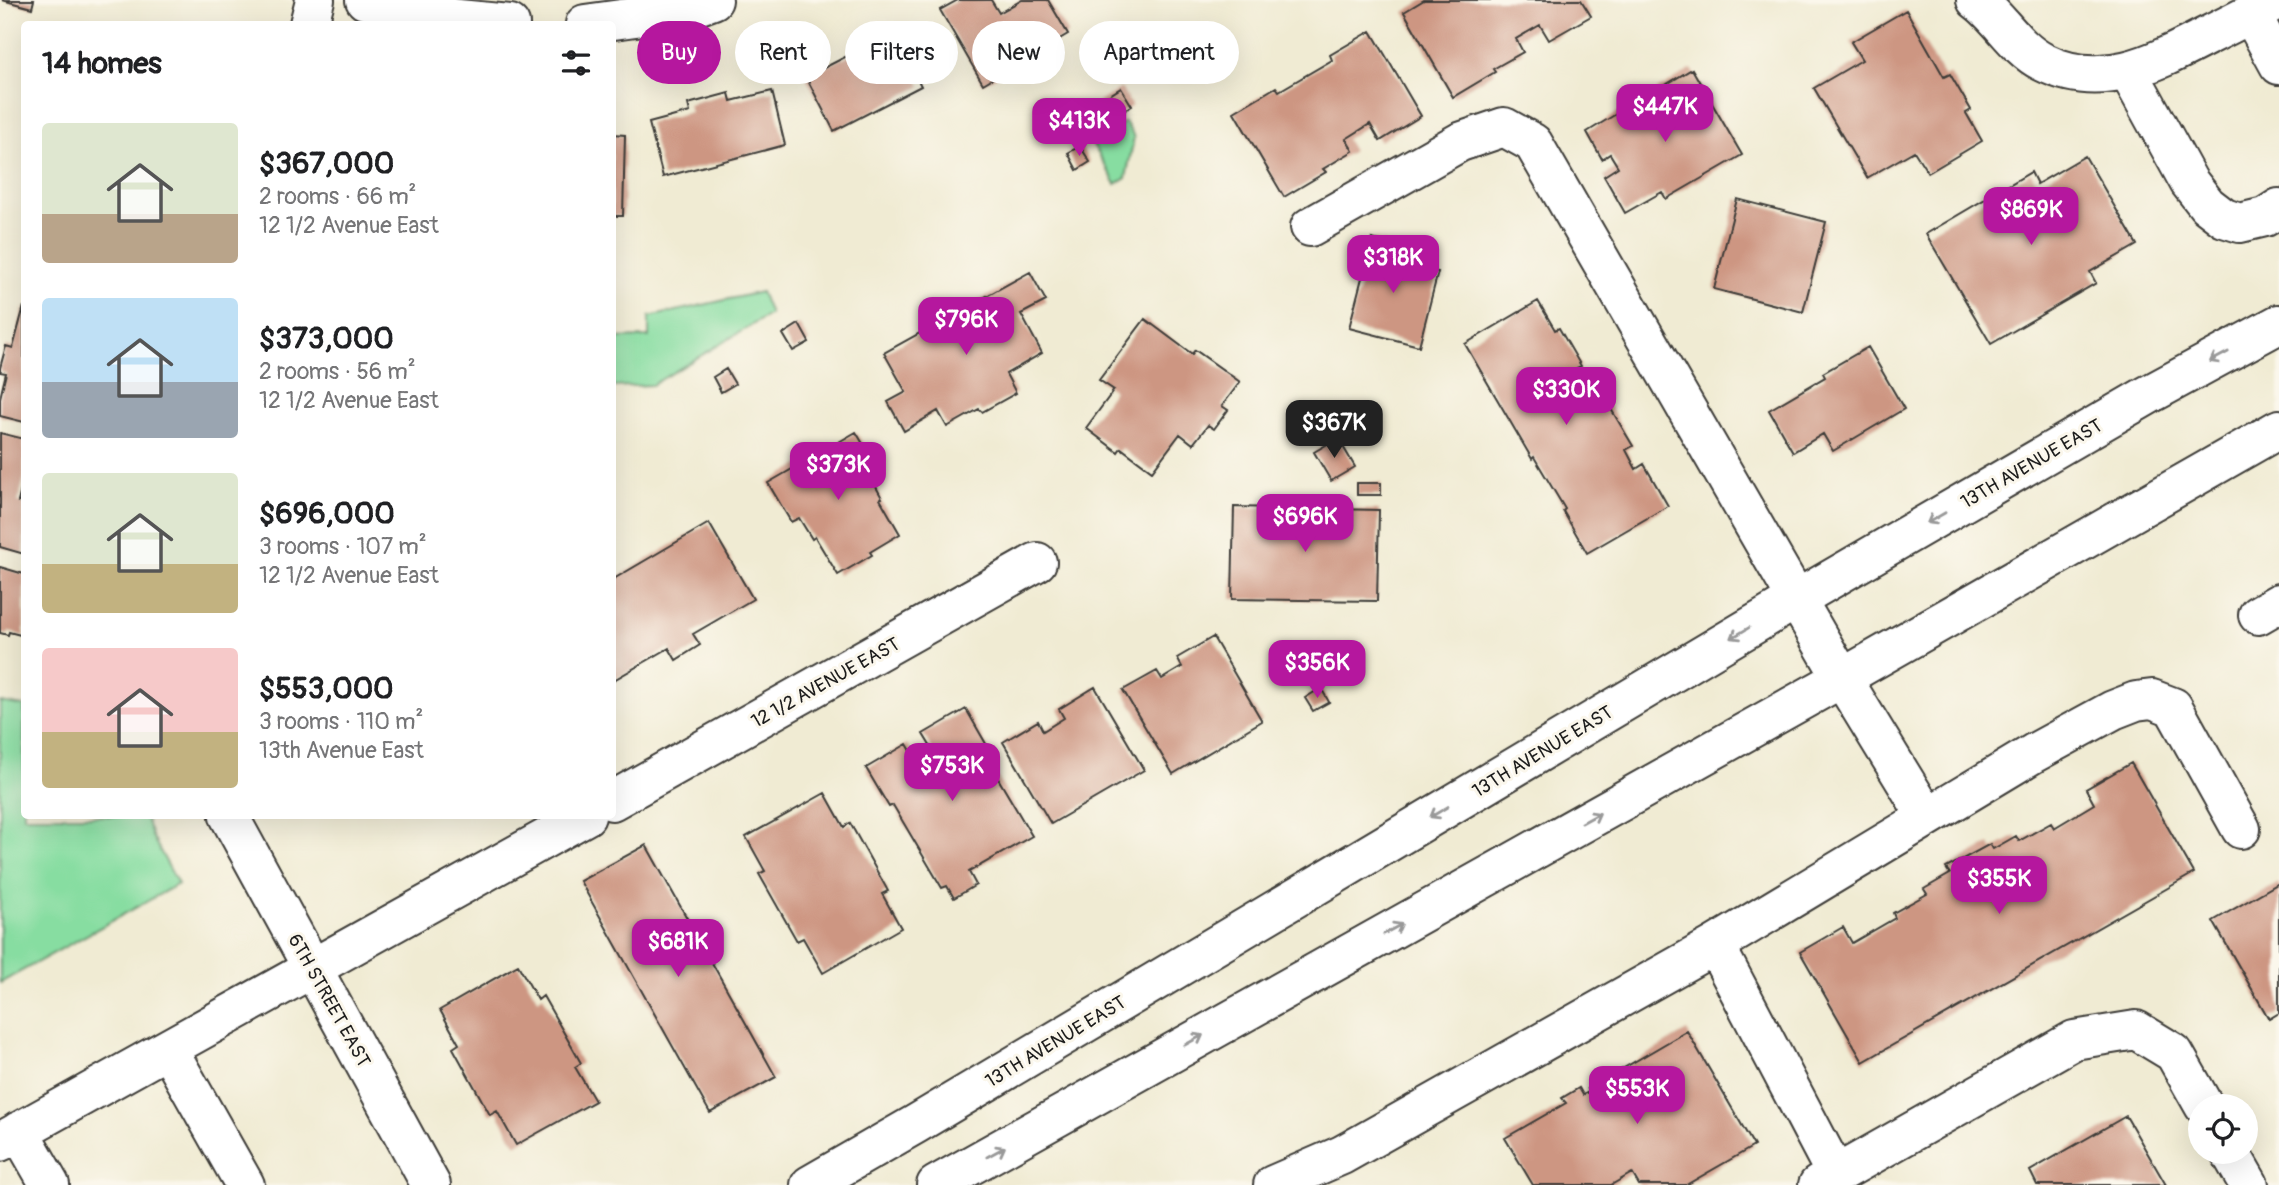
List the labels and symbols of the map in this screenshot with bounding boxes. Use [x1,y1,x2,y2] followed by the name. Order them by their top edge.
[1616,85,1714,144] pin: $447K
[1030,99,1128,158] pin: $413K
[1982,188,2080,247] pin: $869K
[1344,236,1442,295] pin: $318K
[917,298,1015,357] pin: $796K
[2209,350,2230,364] one-way arrow
[1517,368,1615,427] pin: $330K
[1285,400,1383,460] pin: $367K
[1956,414,2107,514] street label: 13TH AVENUE EAST
[789,442,887,502] pin: $373K
[1256,494,1354,554] pin: $696K
[1927,511,1947,525] one-way arrow
[1730,627,1751,640] one-way arrow
[747,632,904,734] street label: 12 1/2 AVENUE EAST
[1268,640,1366,700] pin: $356K
[1468,700,1617,803] street label: 13TH AVENUE EAST
[903,744,1001,803] pin: $753K
[1430,805,1450,819] one-way arrow
[1581,811,1601,825] one-way arrow
[1950,856,2048,916] pin: $355K
[629,920,727,979] pin: $681K
[1382,922,1403,935] one-way arrow
[283,930,376,1071] street label: 6TH STREET EAST
[981,990,1130,1093] street label: 13TH AVENUE EAST
[1184,1033,1204,1047] one-way arrow
[1588,1066,1686,1126] pin: $553K
[985,1145,1006,1158] one-way arrow

